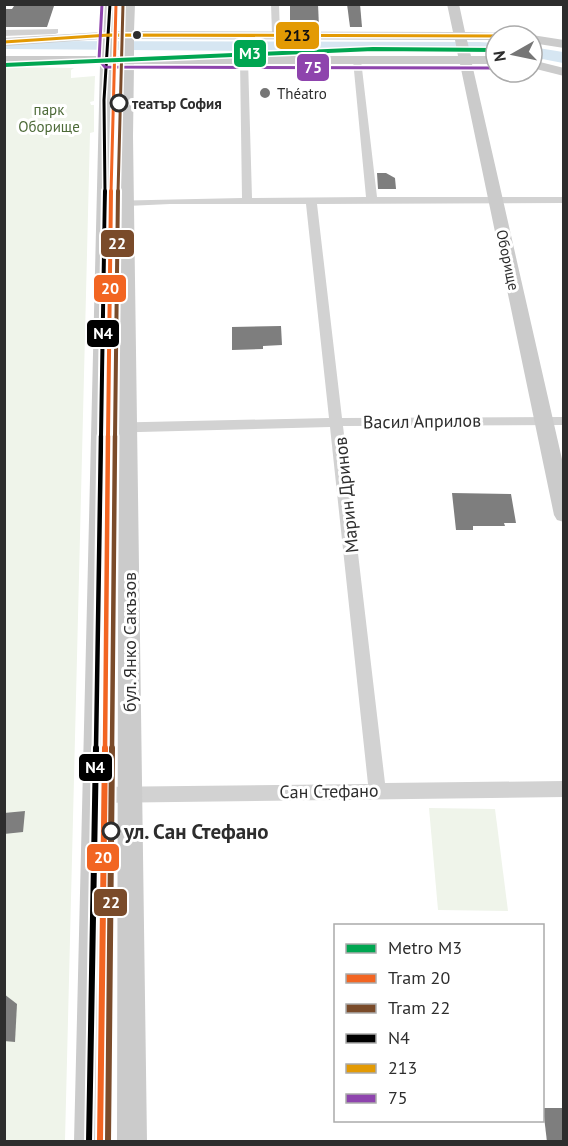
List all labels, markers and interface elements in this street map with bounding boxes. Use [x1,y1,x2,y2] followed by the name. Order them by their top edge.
[275,21,320,50] line badge: 213
[484,24,544,84] north arrow
[283,25,311,45] text: 213
[131,29,143,41] unlabelled marker
[233,39,267,68] line badge: M3
[239,43,261,63] text: M3
[488,50,510,63] text: N
[296,53,330,82] line badge: 75
[304,57,322,77] text: 75
[277,84,327,103] place label: Théatro
[258,86,272,100] marker: Théatro
[110,94,128,112] marker: театър София
[132,94,222,113] place label: театър София
[18,100,80,136] park label: парк Оборище
[492,228,524,292] street label: Оборище
[100,229,135,258] line badge: 22
[108,233,126,253] text: 22
[93,274,127,303] line badge: 20
[101,278,119,298] text: 20
[86,319,120,348] line badge: N4
[93,323,113,343] text: N4
[363,408,481,434] street label: Васил Априлов
[328,436,364,554] street label: Марин Дринов
[118,572,141,712] street label: бул. Янко Сакъзов
[78,753,113,782] line badge: N4
[85,757,105,777] text: N4
[279,779,379,803] street label: Сан Стефано
[123,818,269,845] place label: ул. Сан Стефано
[102,822,120,840] marker: ул. Сан Стефано
[86,843,120,872] line badge: 20
[94,847,112,867] text: 20
[93,888,128,917] line badge: 22
[102,892,120,912] text: 22
[334,924,544,1122] legend
[388,936,462,959] text: Metro M3
[388,966,450,989] text: Tram 20
[388,996,450,1019] text: Tram 22
[388,1026,410,1049] text: N4
[388,1056,417,1079] text: 213
[388,1086,408,1109] text: 75

